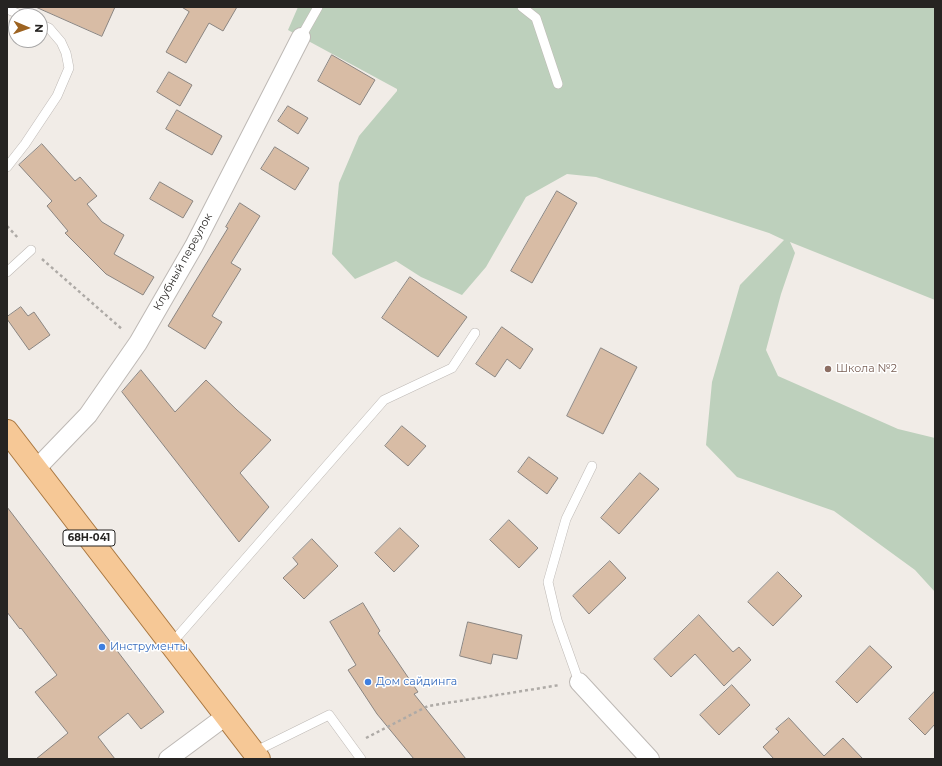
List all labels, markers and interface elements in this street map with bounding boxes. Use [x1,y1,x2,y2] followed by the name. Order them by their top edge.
[8,8,48,48] north arrow
[32,24,46,33] text: N
[151,211,215,313] street label: Клубный переулок
[836,362,897,376] place label: Школа №2
[823,364,833,374] marker: Школа №2
[63,530,115,546] road number: 68Н-041
[110,640,188,654] place label: Инструменты
[97,642,107,652] marker: Инструменты
[376,675,457,689] place label: Дом сайдинга
[363,677,373,687] marker: Дом сайдинга

